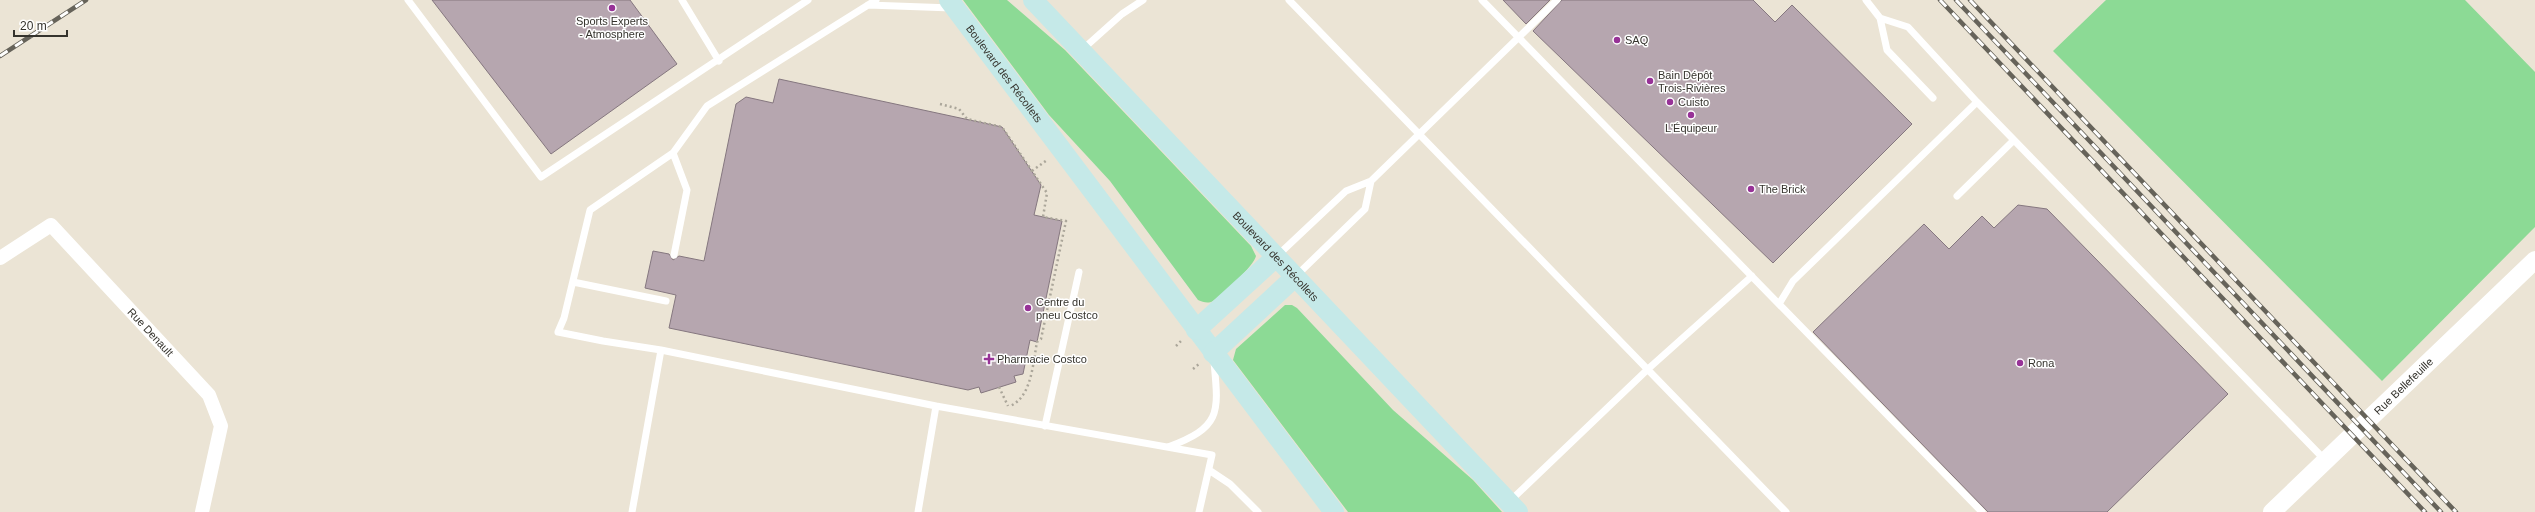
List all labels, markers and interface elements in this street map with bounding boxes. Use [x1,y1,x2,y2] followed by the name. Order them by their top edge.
[607,3,617,13] marker: Sports Experts - Atmosphere
[14,12,67,38] scale bar
[576,15,649,40] place label: Sports Experts - Atmosphere
[20,19,47,33] text: 20 m
[964,22,1045,125] street label: Boulevard des Récollets
[1625,34,1649,46] place label: SAQ
[1612,35,1622,45] marker: SAQ
[1658,69,1726,94] place label: Bain Dépôt Trois-Rivières
[1645,76,1655,86] marker: Bain Dépôt Trois-Rivières
[1678,96,1709,108] place label: Cuisto
[1665,97,1675,107] marker: Cuisto
[1686,110,1696,120] marker: L'Équipeur
[1665,122,1717,134] place label: L'Équipeur
[1759,183,1806,195] place label: The Brick
[1746,184,1756,194] marker: The Brick
[1231,209,1321,304] street label: Boulevard des Récollets
[1036,296,1098,321] place label: Centre du pneu Costco
[1023,303,1033,313] marker: Centre du pneu Costco
[125,306,176,359] street label: Rue Denault
[997,353,1087,365] place label: Pharmacie Costco
[984,354,994,364] marker: Pharmacie Costco
[2372,355,2435,417] street label: Rue Bellefeuille
[2028,357,2055,369] place label: Rona
[2015,358,2025,368] marker: Rona

